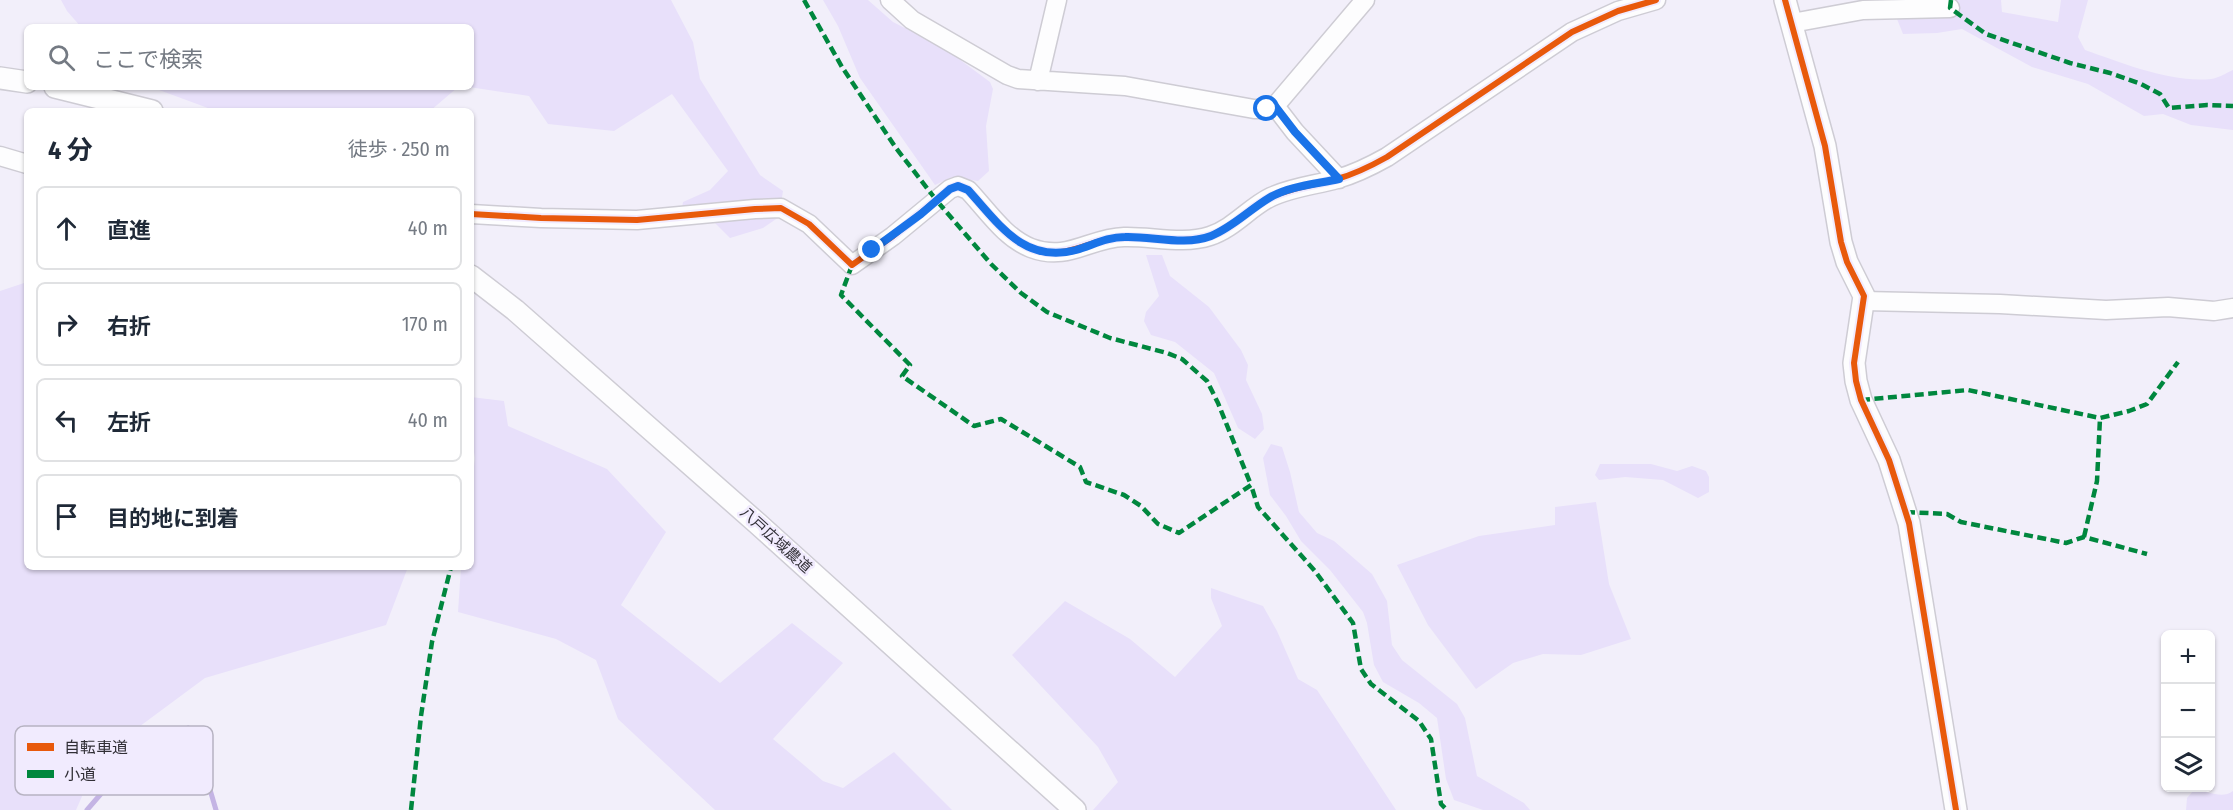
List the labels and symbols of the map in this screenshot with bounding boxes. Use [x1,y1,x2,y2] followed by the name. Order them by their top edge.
[1253,95,1279,121] route start
[858,236,884,262] route end
[737,503,815,577] street label: 八戸広域農道
[15,726,213,795] legend
[64,738,128,757] text: 自転車道
[64,765,96,784] text: 小道

